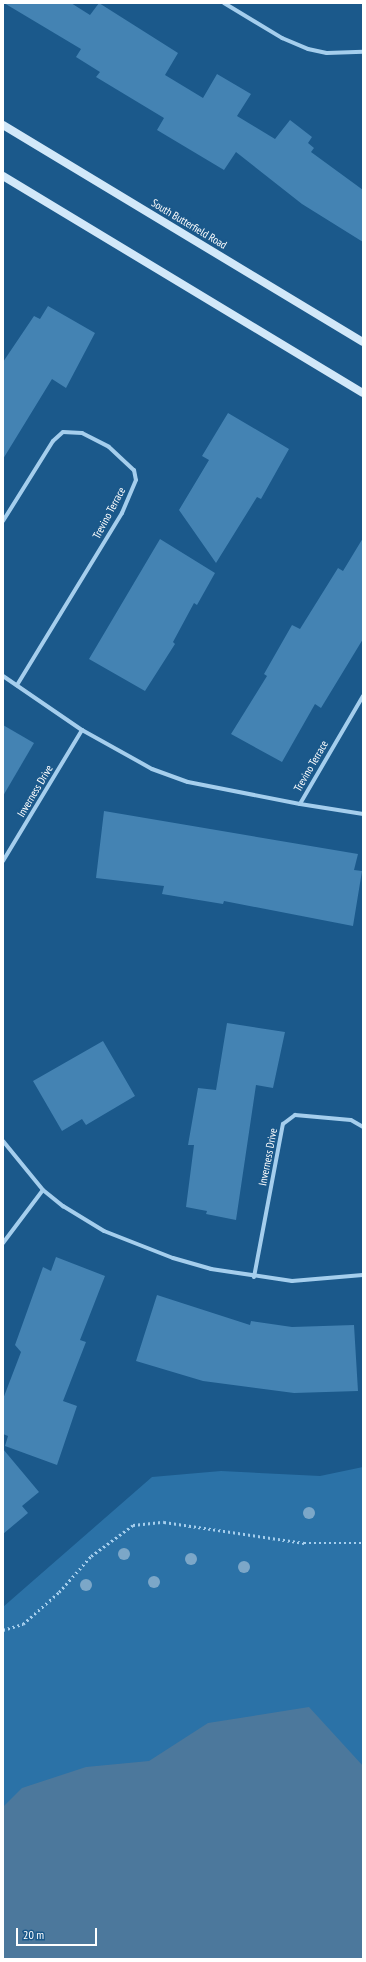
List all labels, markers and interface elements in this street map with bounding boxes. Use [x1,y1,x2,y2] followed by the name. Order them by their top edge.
[149,196,229,252] street label: South Butterfield Road
[90,485,128,541] street label: Trevino Terrace
[291,738,331,794] street label: Trevino Terrace
[14,763,56,819] street label: Inverness Drive
[256,1127,280,1187] street label: Inverness Drive
[18,1920,99,1946] scale bar
[23,1927,44,1942] text: 20 m

